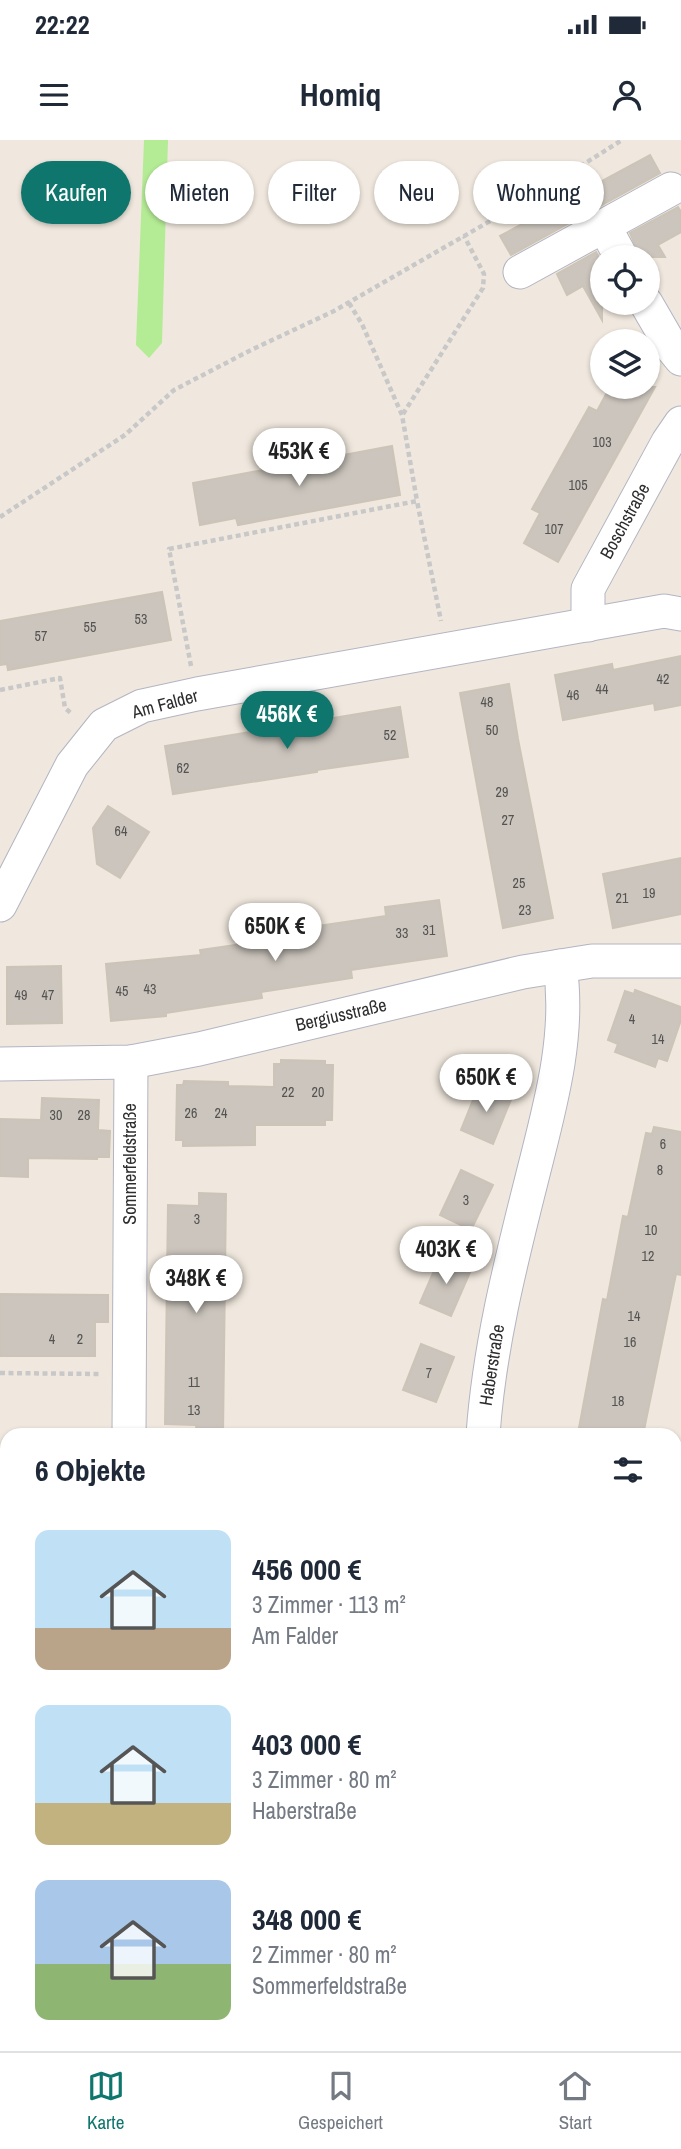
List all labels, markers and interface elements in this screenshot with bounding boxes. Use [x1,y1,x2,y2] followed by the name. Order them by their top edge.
[35,7,90,42] text: 22:22
[300,73,381,116] text: Homiq
[35,76,73,114] icon: menu
[608,76,646,114] icon: person
[21,161,131,224] chip: Kaufen
[145,161,254,224] chip: Mieten
[268,161,360,224] chip: Filter
[374,161,459,224] chip: Neu
[473,161,604,224] chip: Wohnung
[590,245,660,399] map controls
[590,245,660,315] button: locate
[590,329,660,399] button: layers
[242,428,356,488] pin: 453K €
[592,433,612,451] house number: 103
[269,435,329,466] text: 453K €
[568,476,588,494] house number: 105
[594,478,656,563] street label: Boschstraße
[544,520,564,538] house number: 107
[135,610,147,628] house number: 53
[84,618,96,636] house number: 55
[35,627,47,645] house number: 57
[657,670,669,688] house number: 42
[596,680,609,698] house number: 44
[128,683,201,725] street label: Am Falder
[567,686,579,704] house number: 46
[230,692,344,751] pin: 456K €
[481,693,493,711] house number: 48
[257,698,317,729] text: 456K €
[486,721,498,739] house number: 50
[384,726,396,744] house number: 52
[177,759,189,777] house number: 62
[496,783,508,801] house number: 29
[502,811,514,829] house number: 27
[115,822,128,840] house number: 64
[513,874,525,892] house number: 25
[643,884,655,902] house number: 19
[616,889,629,907] house number: 21
[519,901,531,919] house number: 23
[218,904,332,963] pin: 650K €
[245,910,305,941] text: 650K €
[423,921,436,939] house number: 31
[396,924,408,942] house number: 33
[144,980,156,998] house number: 43
[116,982,128,1000] house number: 45
[15,986,27,1004] house number: 49
[42,986,54,1004] house number: 47
[293,992,389,1037] street label: Bergiusstraße
[629,1010,636,1028] house number: 4
[652,1030,665,1048] house number: 14
[429,1054,543,1114] pin: 650K €
[456,1061,516,1092] text: 650K €
[282,1083,294,1101] house number: 22
[312,1083,324,1101] house number: 20
[117,1103,142,1225] street label: Sommerfeldstraße
[185,1104,197,1122] house number: 26
[215,1104,228,1122] house number: 24
[50,1106,62,1124] house number: 30
[78,1106,90,1124] house number: 28
[660,1135,666,1153] house number: 6
[657,1161,663,1179] house number: 8
[463,1191,469,1209] house number: 3
[194,1210,200,1228] house number: 3
[645,1221,657,1239] house number: 10
[389,1226,503,1286] pin: 403K €
[416,1233,476,1264] text: 403K €
[642,1247,654,1265] house number: 12
[139,1256,253,1315] pin: 348K €
[166,1262,226,1293] text: 348K €
[628,1307,641,1325] house number: 14
[473,1322,510,1407] street label: Haberstraße
[49,1330,56,1348] house number: 4
[77,1330,83,1348] house number: 2
[624,1333,636,1351] house number: 16
[426,1364,432,1382] house number: 7
[188,1373,201,1391] house number: 11
[612,1392,624,1410] house number: 18
[188,1401,200,1419] house number: 13
[35,1450,146,1490] text: 6 Objekte
[609,1451,647,1489] icon: filters
[252,1549,361,1589] text: 456 000 €
[91,1558,175,1642] icon: home
[252,1589,406,1620] text: 3 Zimmer · 113 m²
[252,1620,338,1651] text: Am Falder
[252,1724,361,1764] text: 403 000 €
[91,1733,175,1817] icon: home
[252,1764,397,1795] text: 3 Zimmer · 80 m²
[252,1795,357,1826] text: Haberstraße
[252,1899,361,1939] text: 348 000 €
[91,1908,175,1992] icon: home
[252,1939,397,1970] text: 2 Zimmer · 80 m²
[252,1970,407,2001] text: Sommerfeldstraße
[87,2067,125,2135] tab: Karte
[298,2067,383,2135] tab: Gespeichert
[556,2067,594,2135] tab: Start

